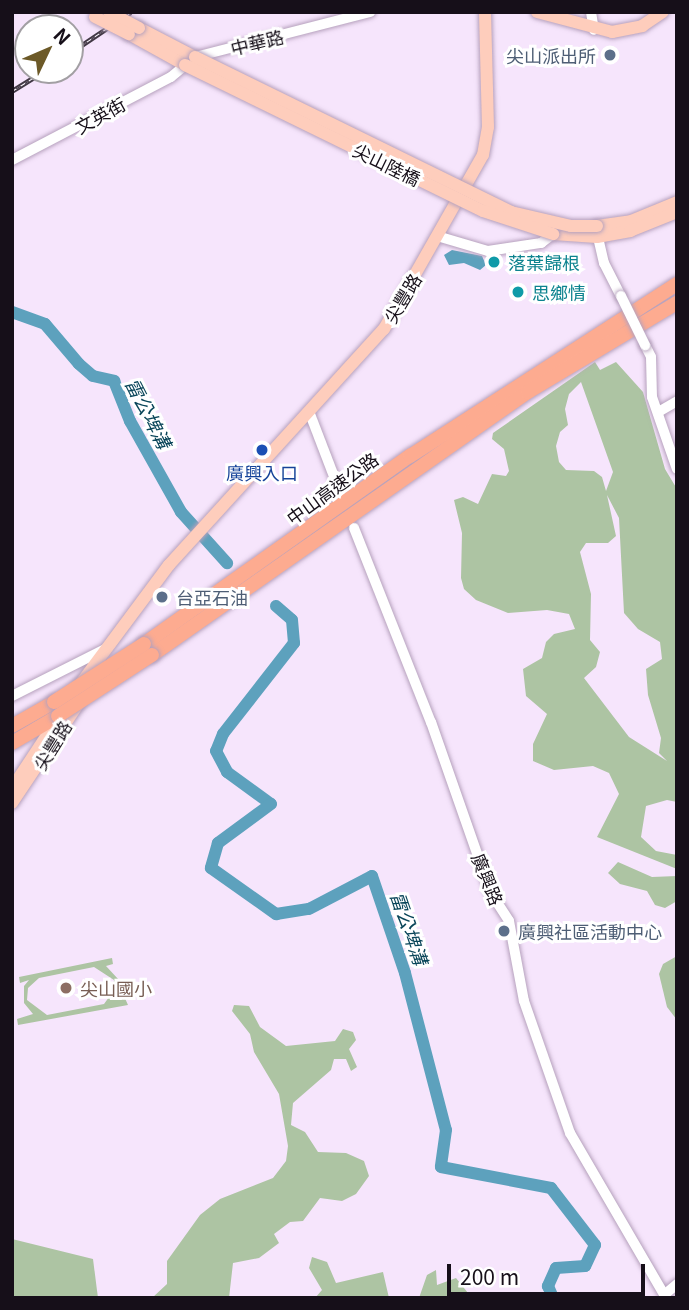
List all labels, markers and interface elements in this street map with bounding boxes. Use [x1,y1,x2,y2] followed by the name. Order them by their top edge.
[14,14,84,84] north arrow
[48,21,78,50] text: N
[228,25,286,59] street label: 中華路
[506,44,596,66] place label: 尖山派出所
[602,47,618,63] marker: 尖山派出所
[71,92,129,138] street label: 文英街
[350,139,424,189] street label: 尖山陸橋
[508,251,580,273] place label: 落葉歸根
[486,254,502,270] marker: 落葉歸根
[379,269,425,327] street label: 尖豐路
[532,281,586,303] place label: 思鄉情
[510,284,526,300] marker: 思鄉情
[122,374,176,452] water label: 雷公埤溝
[254,442,270,458] marker: 廣興入口
[282,448,382,528] street label: 中山高速公路
[226,461,298,483] place label: 廣興入口
[176,586,248,608] place label: 台亞石油
[154,589,170,605] marker: 台亞石油
[29,716,75,774] street label: 尖豐路
[468,850,508,908] street label: 廣興路
[387,888,433,968] water label: 雷公埤溝
[518,920,662,942] place label: 廣興社區活動中心
[496,923,512,939] marker: 廣興社區活動中心
[80,977,152,999] place label: 尖山國小
[58,980,74,996] marker: 尖山國小
[451,1250,649,1294] scale bar
[460,1261,519,1291] text: 200 m

